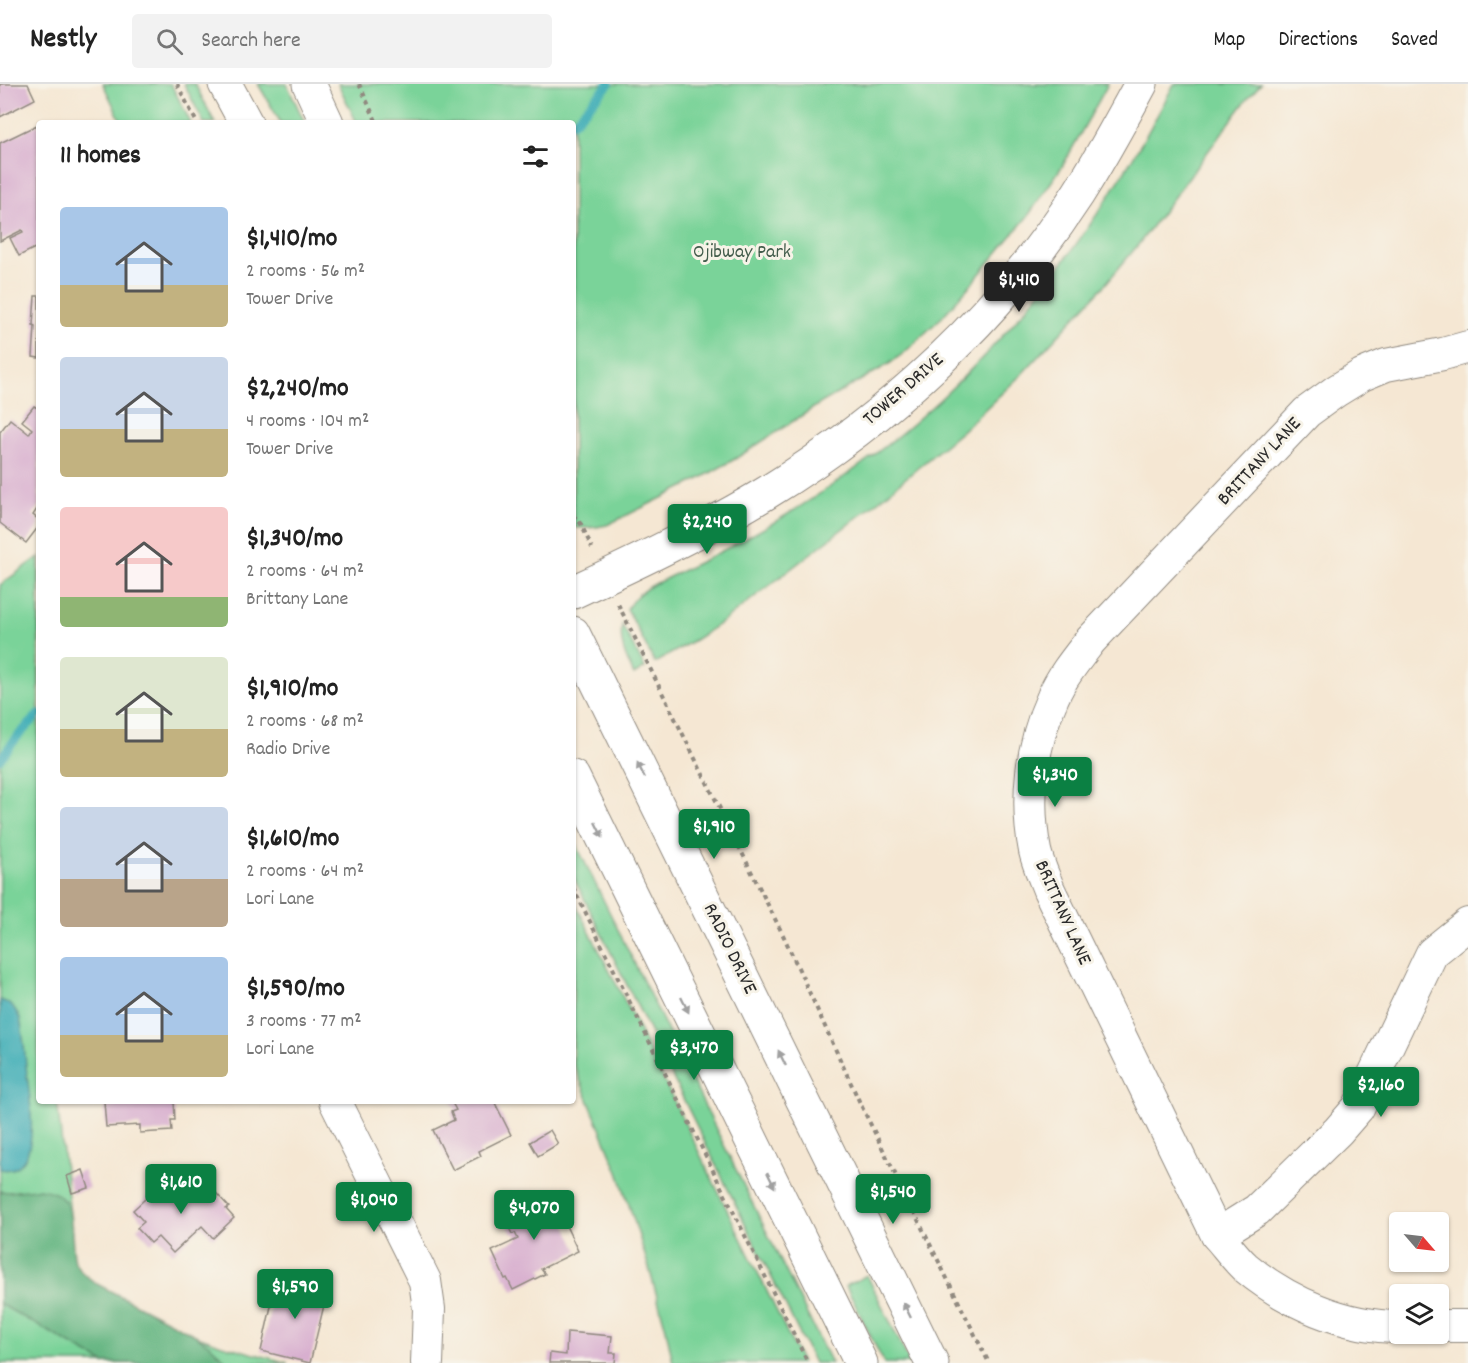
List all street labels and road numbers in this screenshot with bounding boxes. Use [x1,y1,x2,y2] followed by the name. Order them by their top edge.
[857,347,951,433] street label: TOWER DRIVE
[1212,411,1308,513] street label: BRITTANY LANE
[1026,856,1098,970] street label: BRITTANY LANE
[695,899,763,999] street label: RADIO DRIVE

